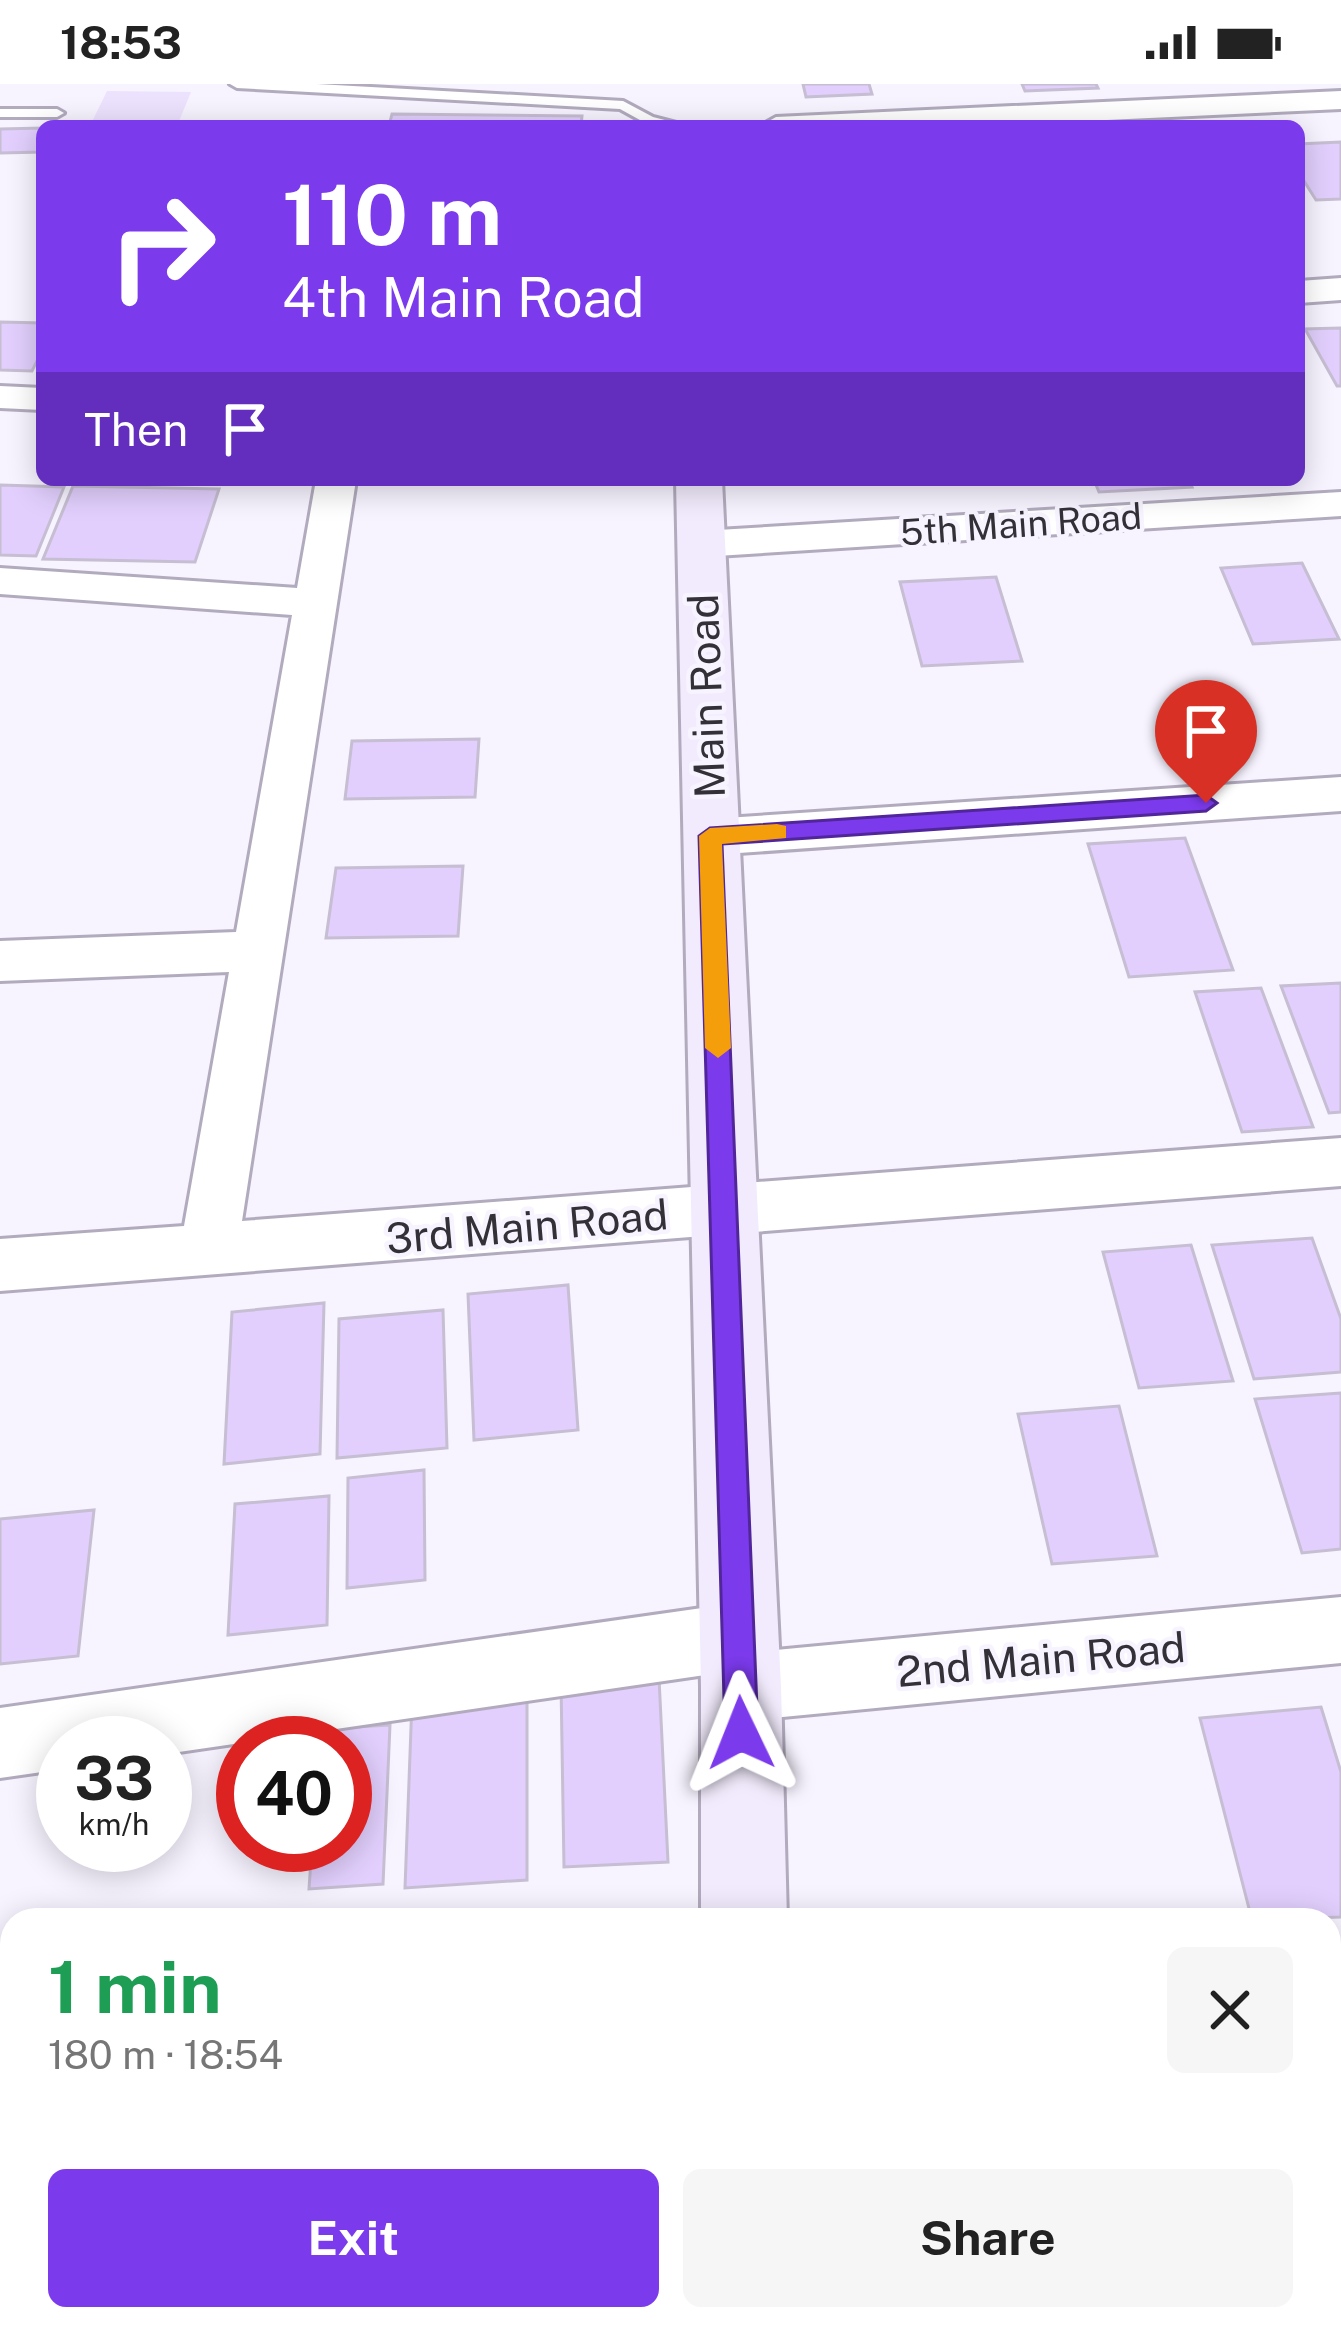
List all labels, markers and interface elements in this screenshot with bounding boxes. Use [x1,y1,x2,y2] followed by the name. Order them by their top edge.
[60,16,182,69] text: 18:53
[282,165,502,264] text: 110 m
[84,168,240,324] icon: right
[282,266,645,329] text: 4th Main Road
[212,396,278,462] icon: arrive
[84,403,188,456] text: Then
[899,495,1143,553] street label: 5th Main Road
[678,593,734,799] street label: Main Road
[1155,680,1257,803] pin
[1173,698,1239,764] icon: arrive
[384,1189,670,1263] street label: 3rd Main Road
[895,1622,1187,1696] street label: 2nd Main Road
[678,1670,804,1796] position arrow
[216,1716,372,1872] speed limit sign: 40
[74,1743,154,1814] text: 33
[79,1806,149,1842] text: km/h
[48,1945,222,2029] text: 1 min
[1167,1947,1293,2073] button: close
[48,2032,283,2078] text: 180 m · 18:54
[48,2169,659,2307] button: Exit
[683,2169,1293,2307] button: Share

